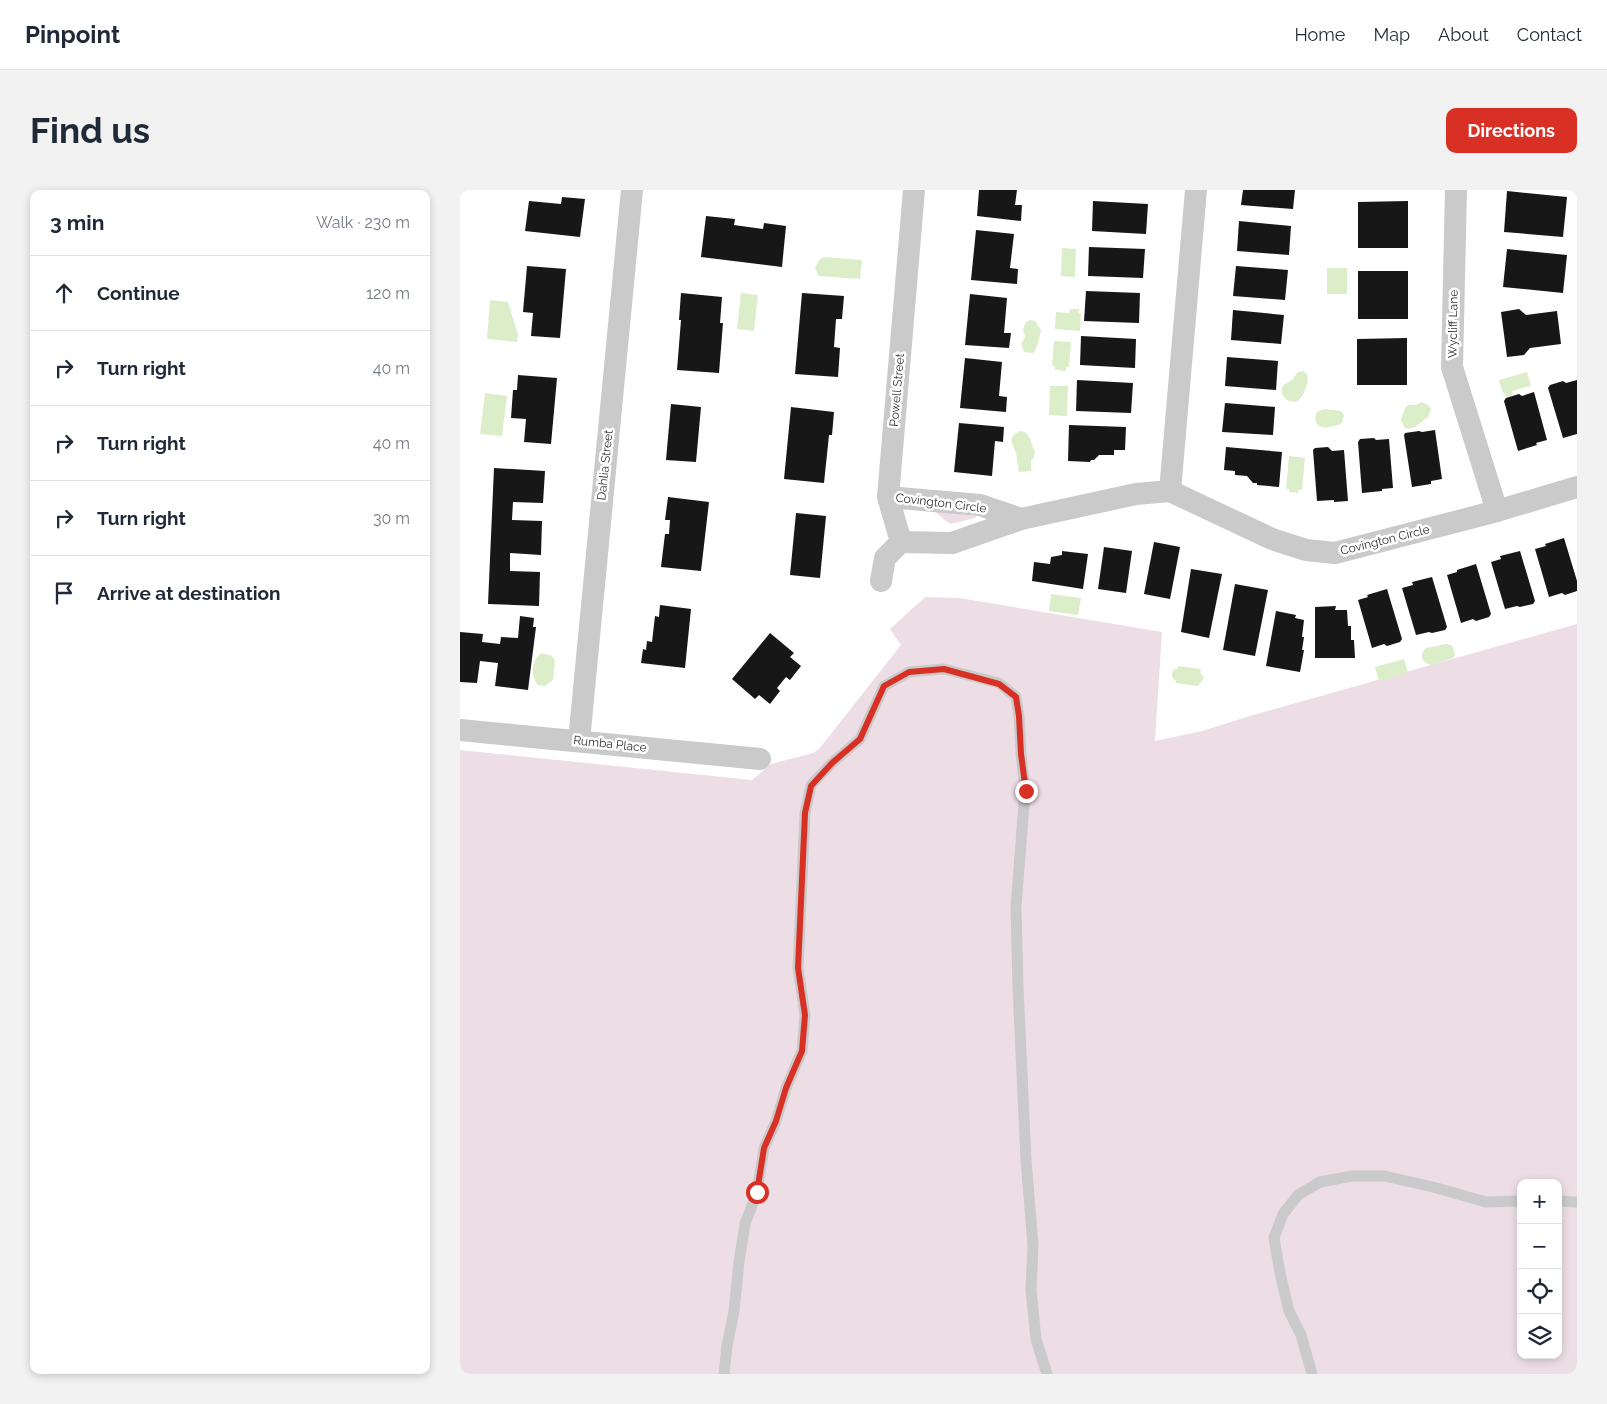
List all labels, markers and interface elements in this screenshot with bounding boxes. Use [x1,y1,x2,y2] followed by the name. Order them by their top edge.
[25,20,120,49] text: Pinpoint
[1294,24,1345,45] text: Home
[1373,24,1410,45] text: Map
[1438,24,1489,45] text: About
[1517,24,1582,45] text: Contact
[1446,108,1577,153] button: Directions
[30,110,150,151] text: Find us
[50,210,104,235] text: 3 min
[316,213,410,232] text: Walk · 230 m
[50,279,78,307] icon: ahead
[97,282,180,304] text: Continue
[366,284,410,303] text: 120 m
[1445,290,1461,358] street label: Wycliff Lane
[887,353,907,427] street label: Powell Street
[50,354,78,382] icon: right
[97,357,186,379] text: Turn right
[373,359,410,378] text: 40 m
[50,429,78,457] icon: right
[594,429,616,501] street label: Dahlia Street
[97,432,186,454] text: Turn right
[373,434,410,453] text: 40 m
[895,490,987,516] street label: Covington Circle
[50,504,78,532] icon: right
[97,507,186,529] text: Turn right
[373,509,410,528] text: 30 m
[1339,522,1431,558] street label: Covington Circle
[50,579,78,607] icon: arrive
[97,582,281,604] text: Arrive at destination
[573,733,647,755] street label: Rumba Place
[1015,780,1038,803] route end
[1517,1179,1562,1359] map controls
[1517,1179,1562,1224] button: +
[746,1181,769,1204] route start
[1517,1224,1562,1269] button: −
[1517,1269,1562,1314] button: locate
[1517,1314,1562,1359] button: layers

